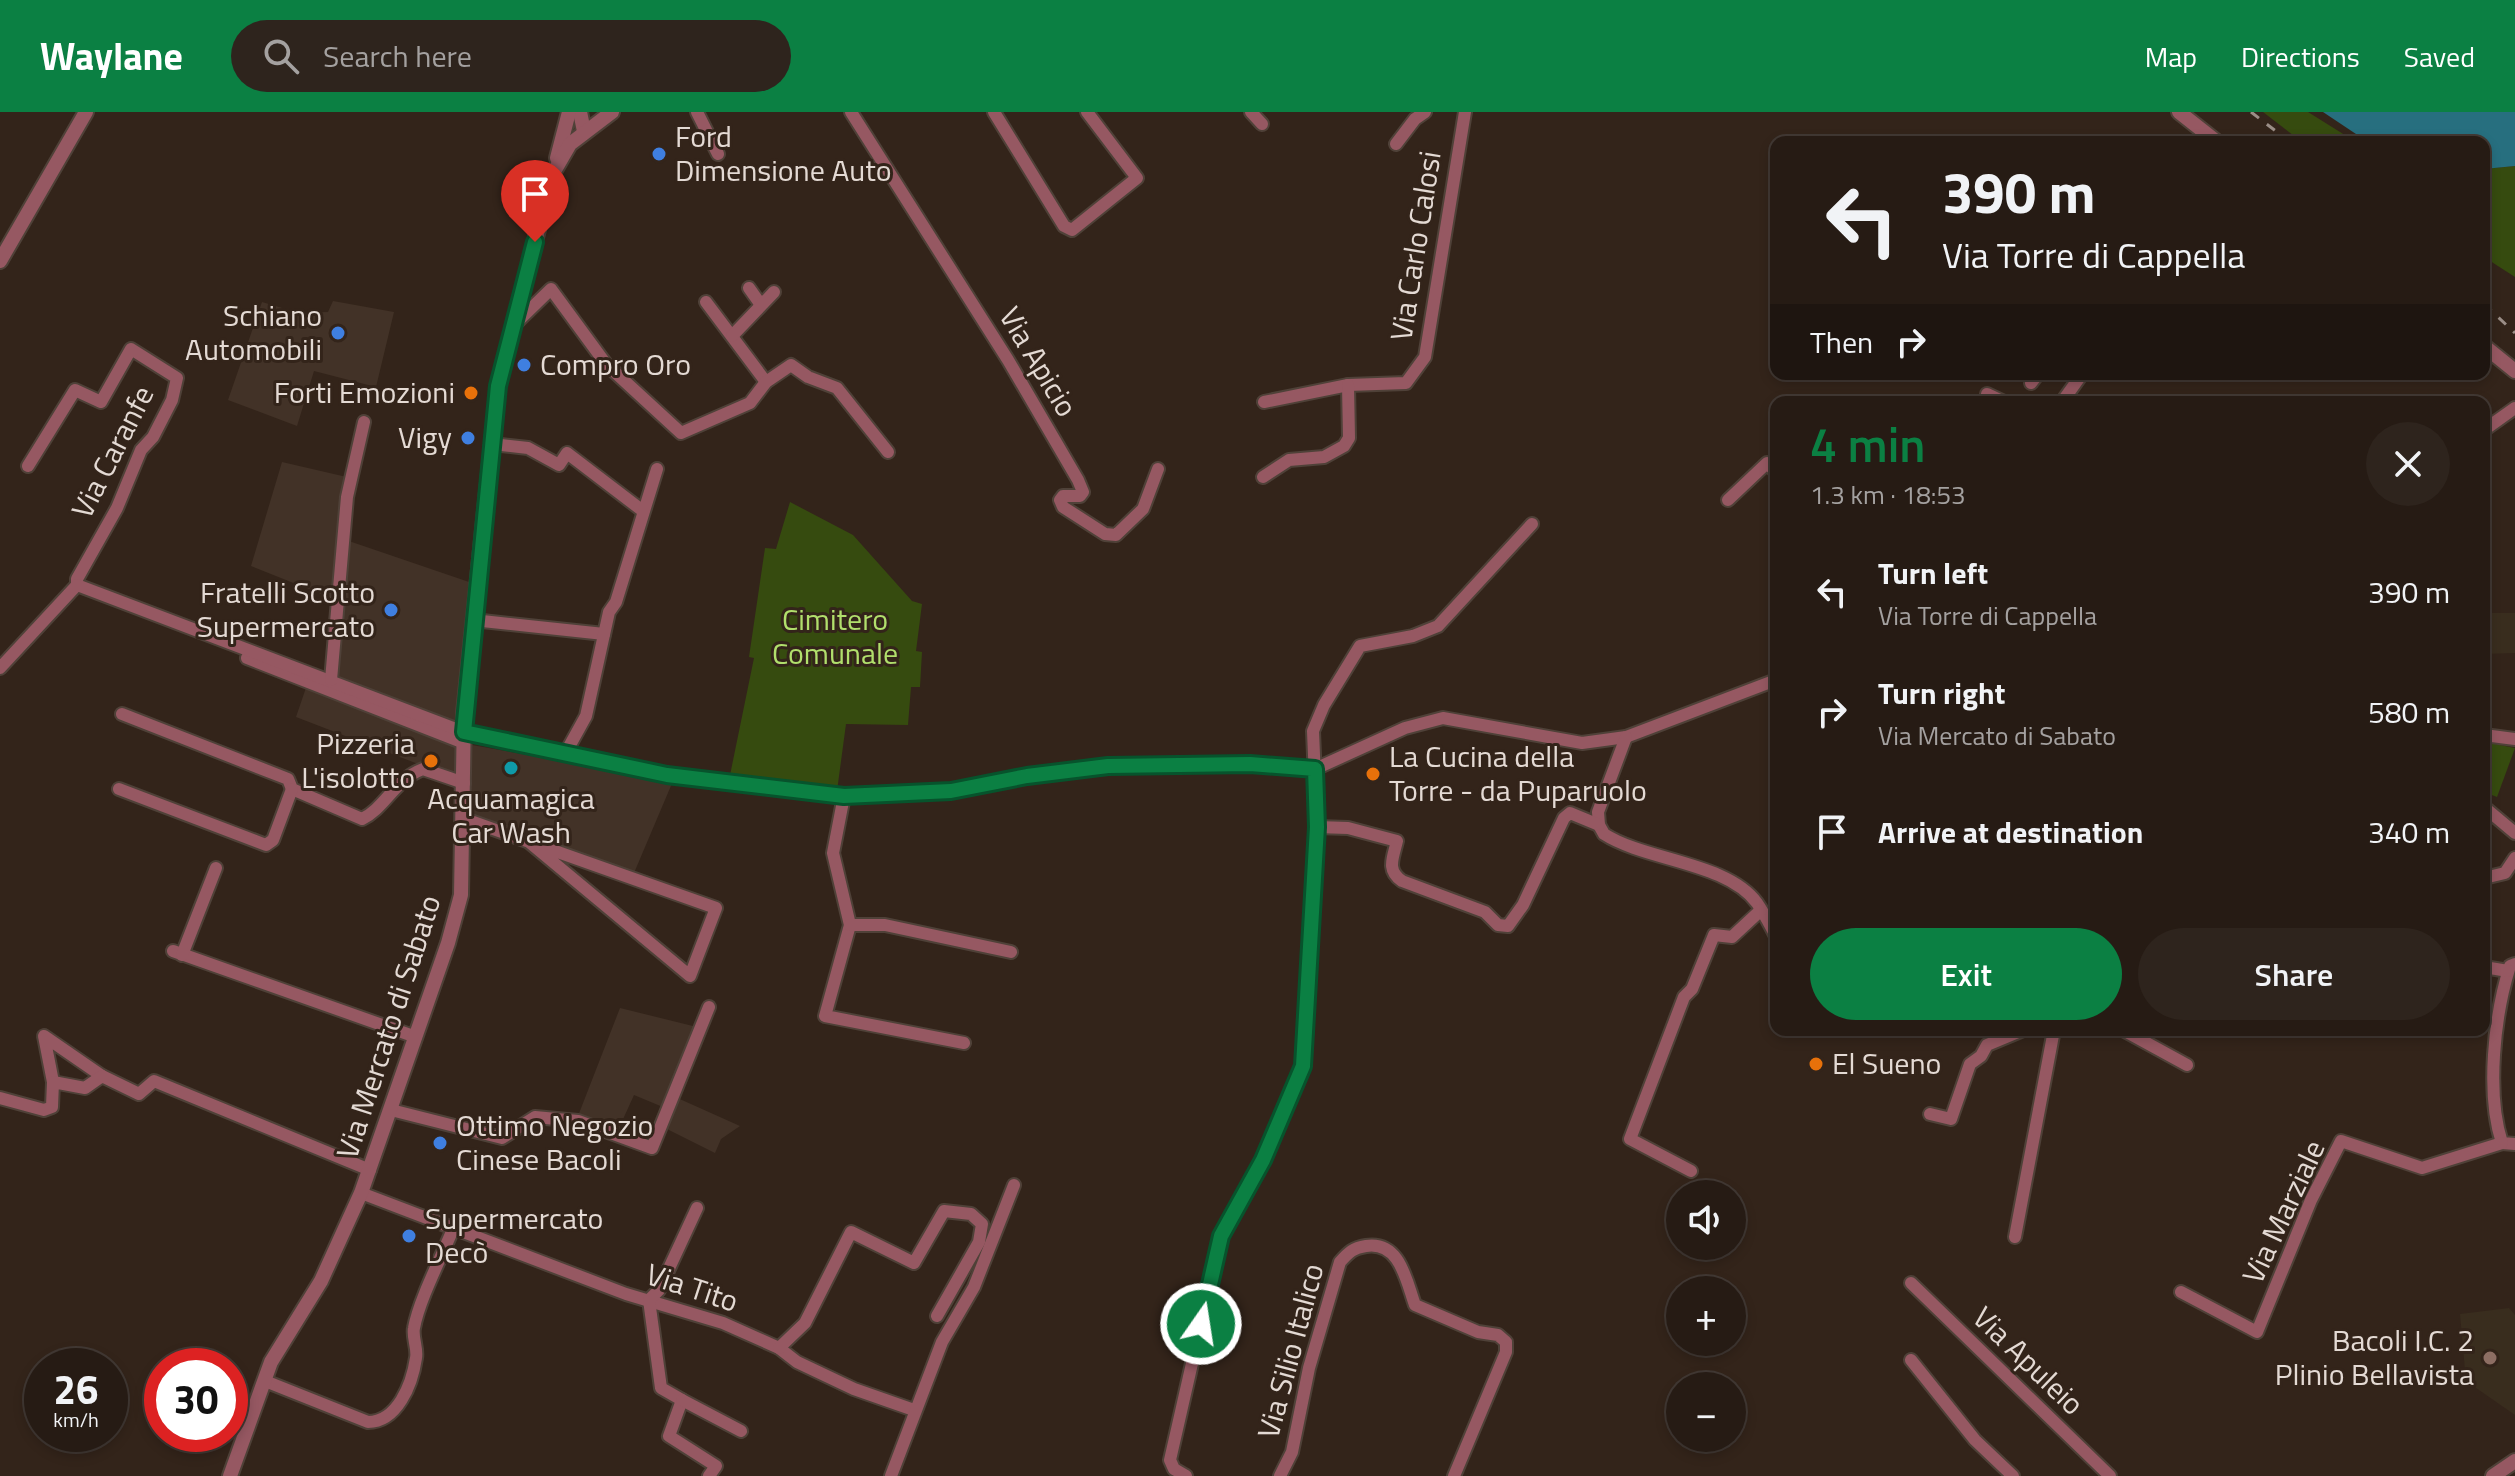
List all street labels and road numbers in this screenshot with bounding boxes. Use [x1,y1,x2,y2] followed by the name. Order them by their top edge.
[1377,148,1453,344] street label: Via Carlo Calosi
[988,298,1090,425] street label: Via Apicio
[59,377,165,526] street label: Via Caranfe
[324,889,452,1164] street label: Via Mercato di Sabato
[2230,1132,2336,1291] street label: Via Marziale
[640,1251,744,1324] street label: Via Tito
[1245,1258,1335,1443] street label: Via Silio Italico
[1962,1295,2095,1425] street label: Via Apuleio

